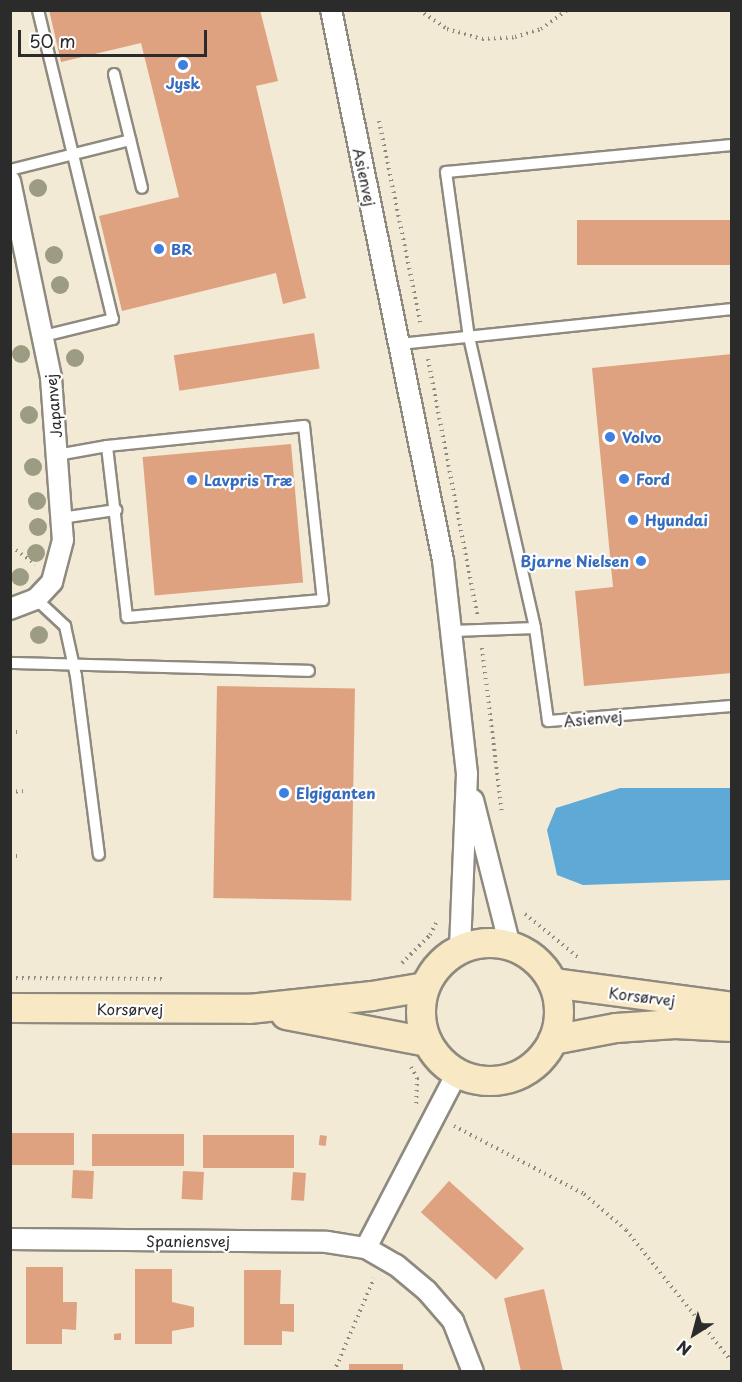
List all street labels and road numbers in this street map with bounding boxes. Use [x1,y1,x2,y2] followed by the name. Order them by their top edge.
[350,146,380,208] street label: Asienvej
[41,373,65,439] street label: Japanvej
[563,706,623,730] street label: Asienvej
[608,983,676,1009] street label: Korsørvej
[97,1000,163,1018] street label: Korsørvej
[146,1232,230,1250] street label: Spaniensvej

